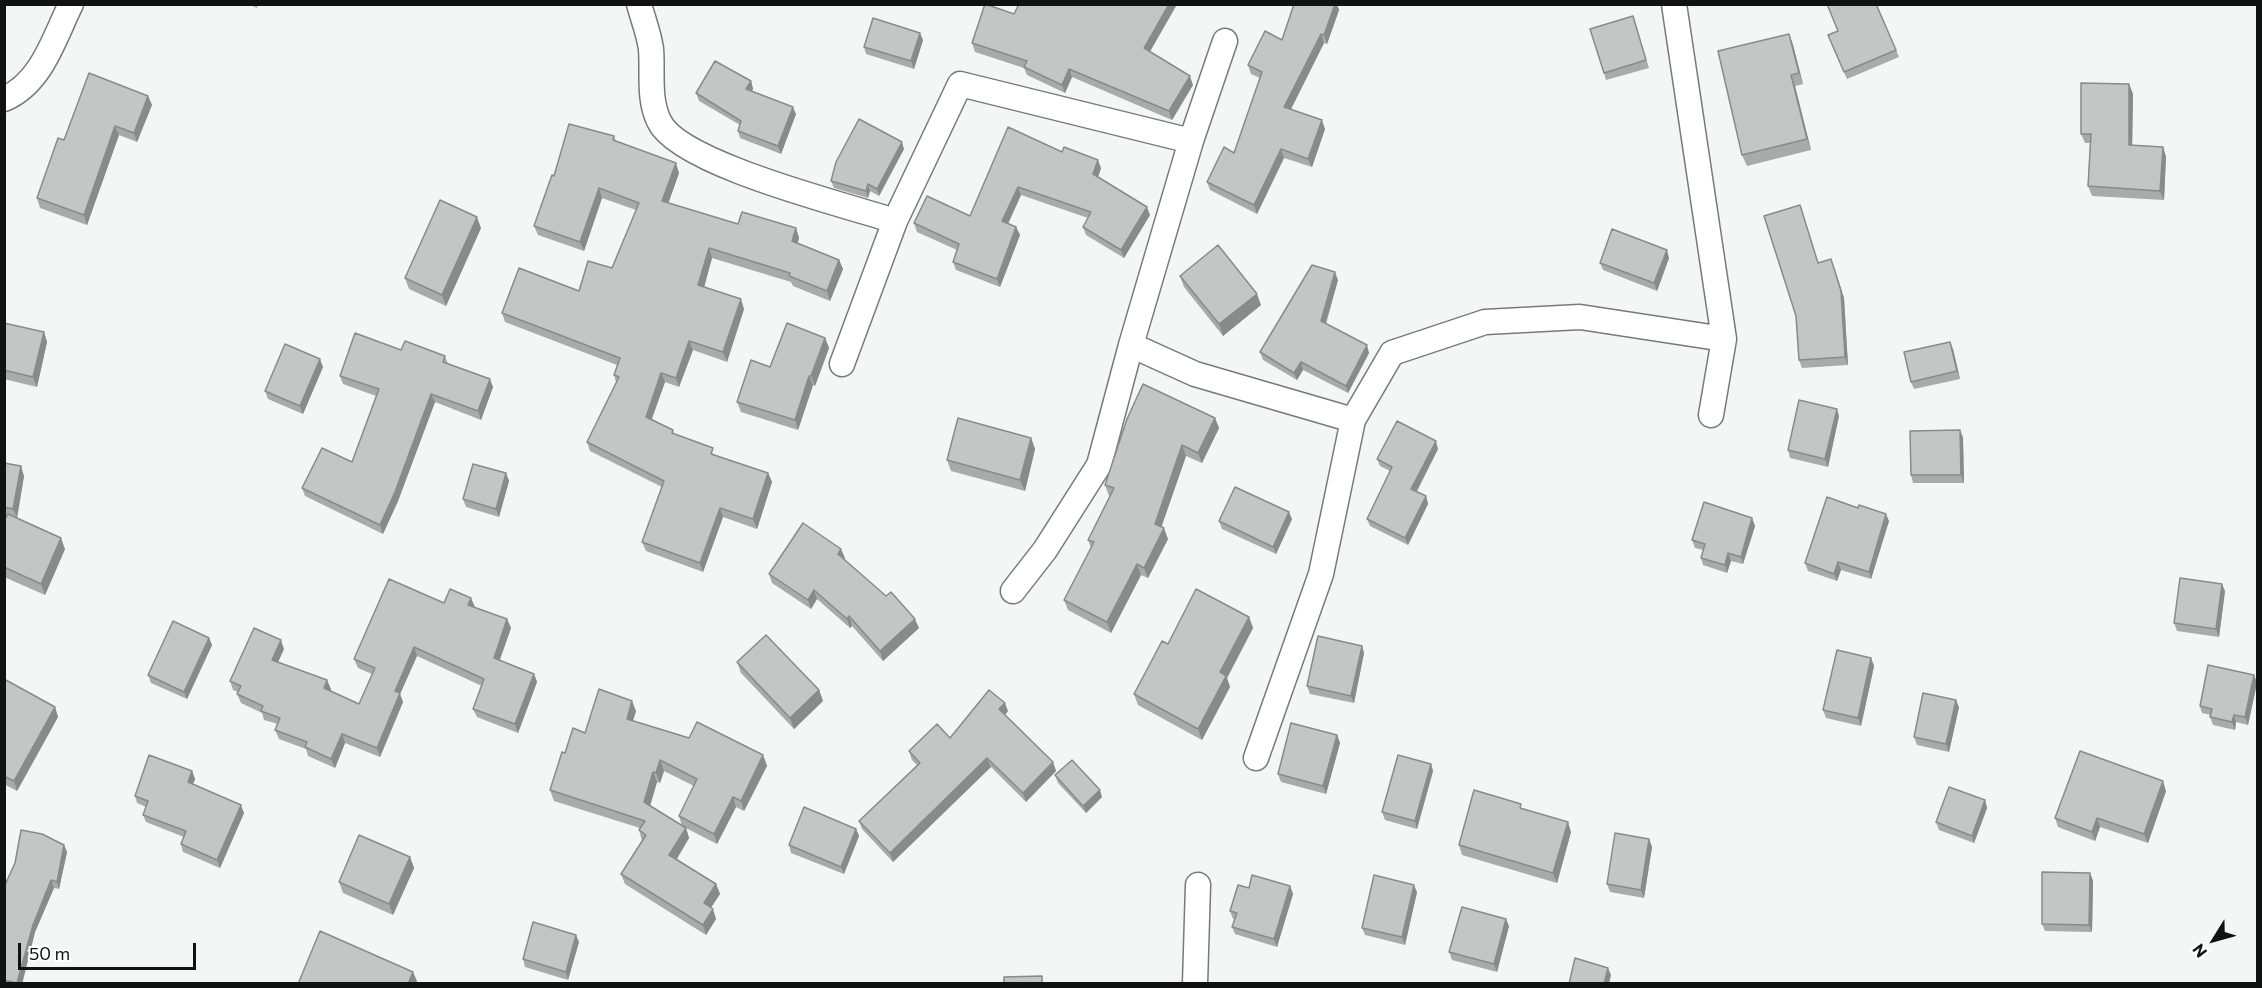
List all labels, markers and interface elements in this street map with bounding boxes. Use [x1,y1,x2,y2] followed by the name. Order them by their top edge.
[2184,910,2244,970] north arrow
[21,931,200,969] scale bar
[2188,941,2210,962] text: N
[29,942,70,964] text: 50 m

